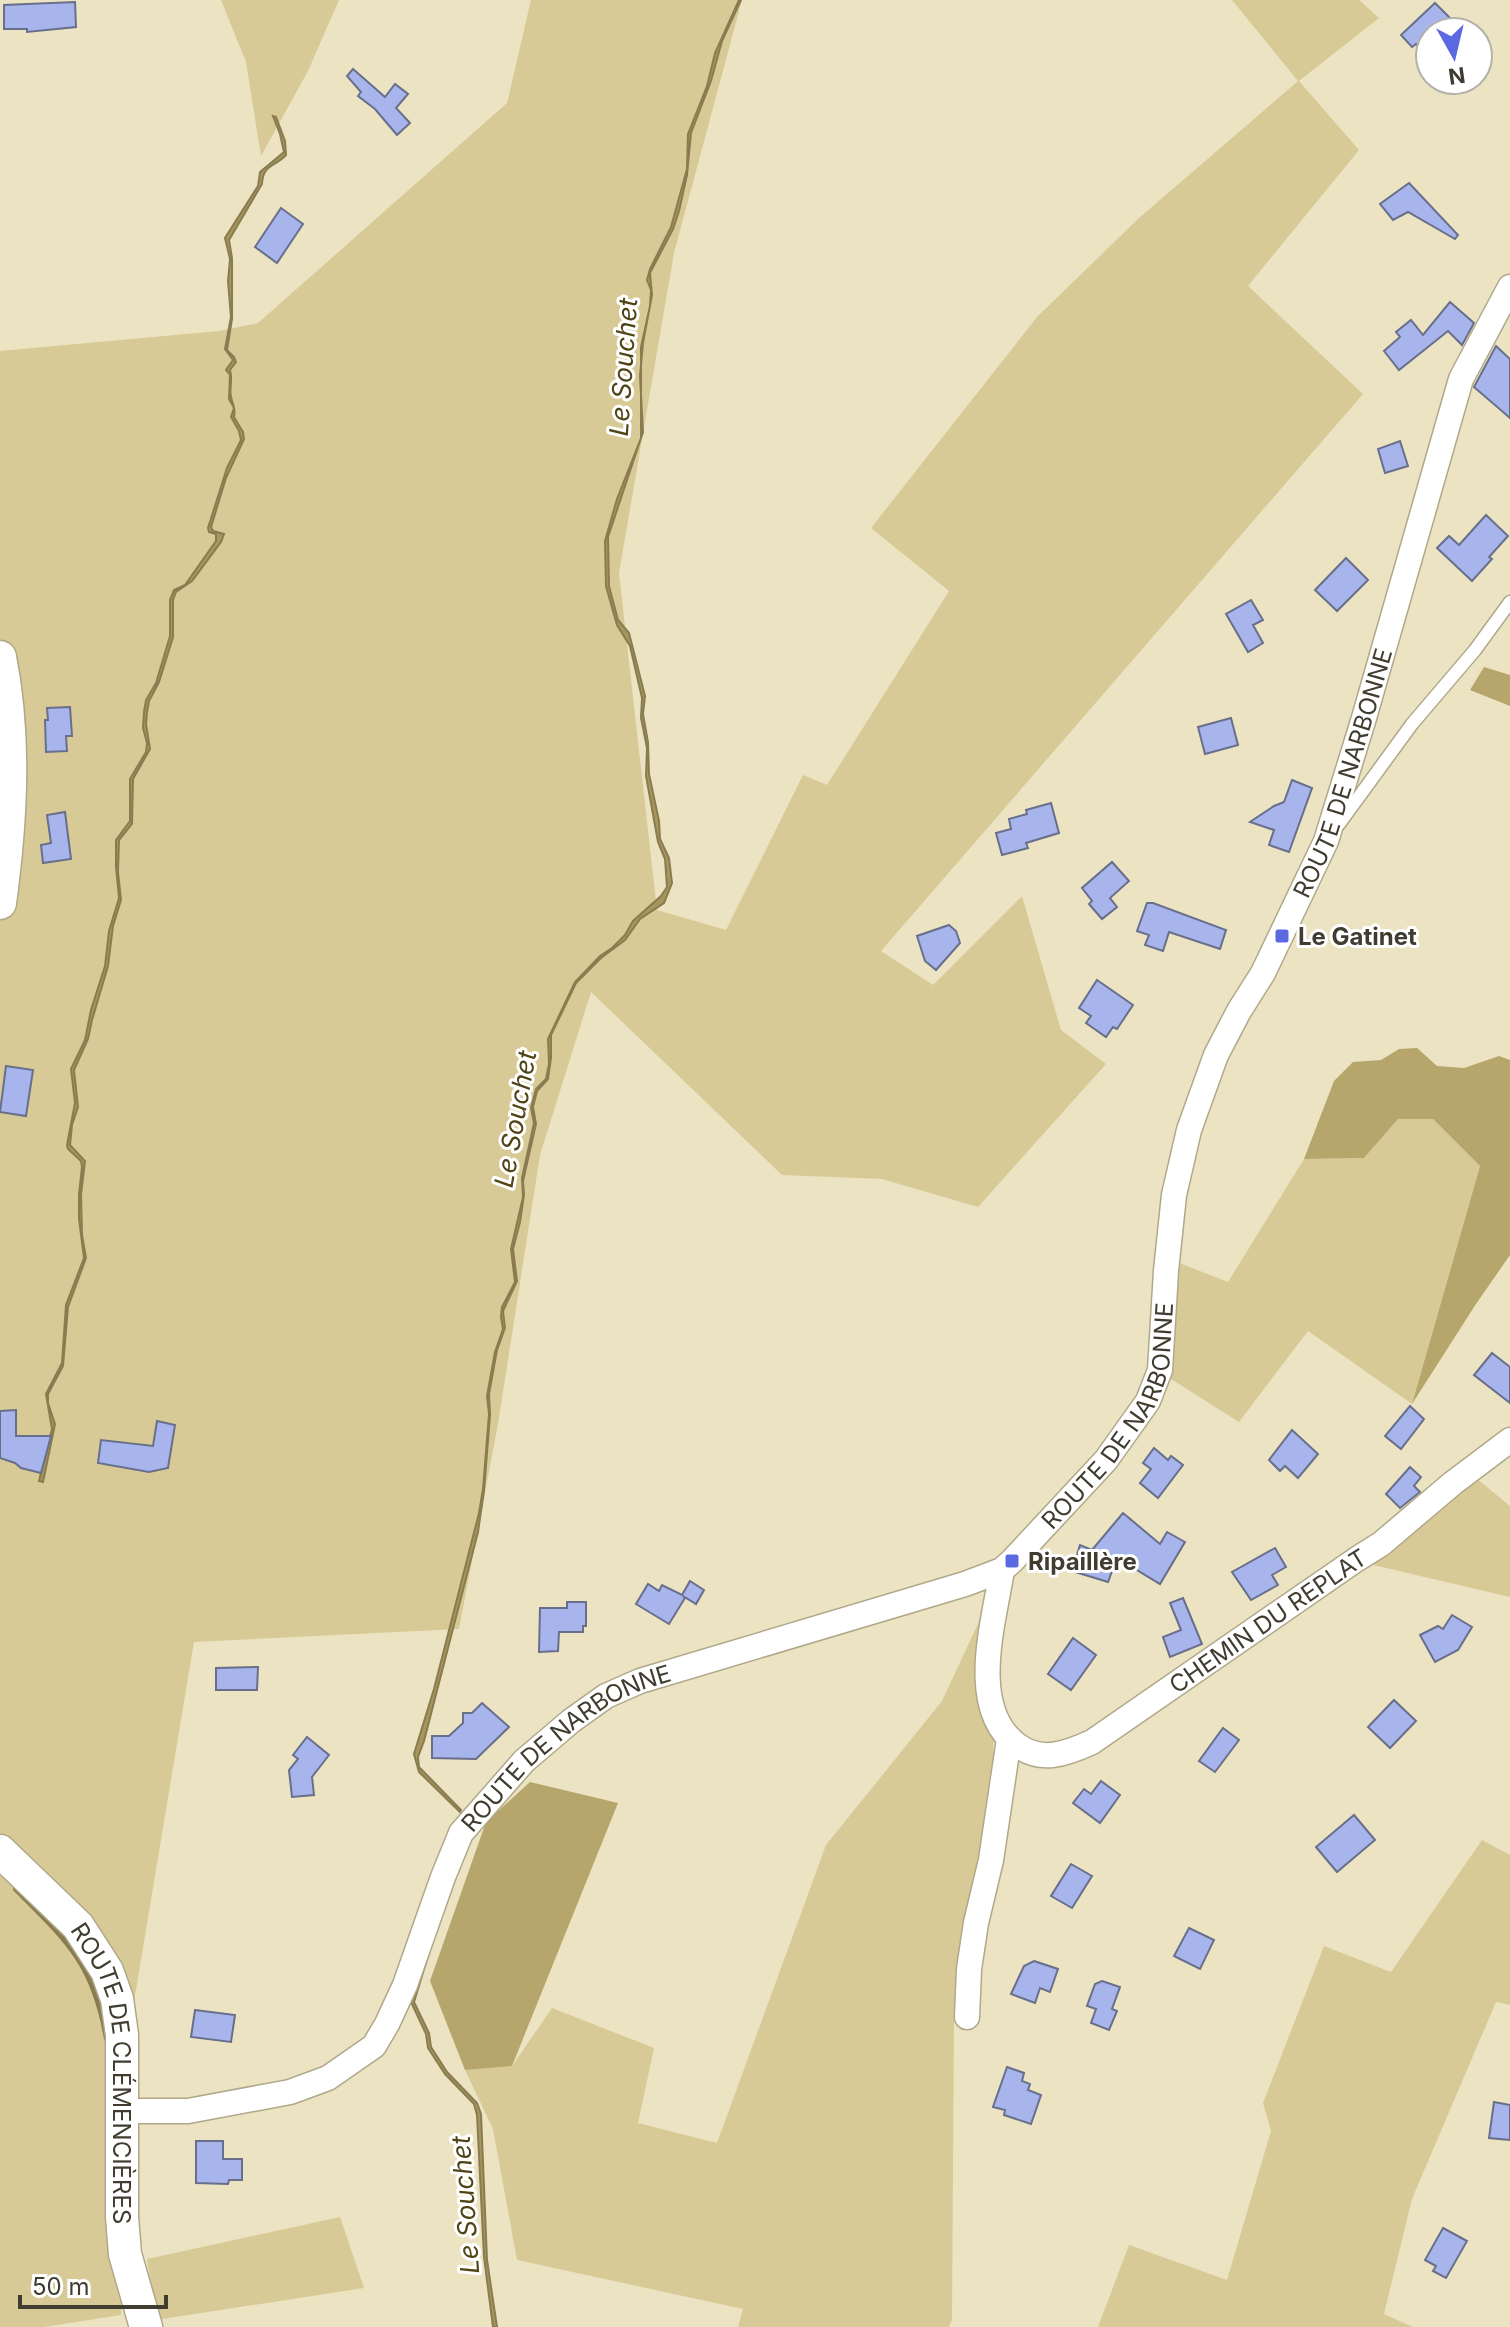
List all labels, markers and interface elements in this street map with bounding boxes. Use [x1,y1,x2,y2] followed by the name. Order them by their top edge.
[1414,16,1494,96] north arrow
[1447,62,1467,90] text: N
[603,296,643,437] water label: Le Souchet
[1287,645,1398,902] street label: ROUTE DE NARBONNE
[1298,922,1417,951] place label: Le Gatinet
[1273,927,1291,945] marker: Le Gatinet
[488,1048,542,1190] water label: Le Souchet
[1035,1302,1179,1535] street label: ROUTE DE NARBONNE
[1163,1542,1372,1699] street label: CHEMIN DU REPLAT
[1028,1547,1137,1576] place label: Ripaillère
[1003,1552,1021,1570] marker: Ripaillère
[455,1658,674,1837] street label: ROUTE DE NARBONNE
[65,1917,138,2224] street label: ROUTE DE CLÉMENCIÈRES
[445,2134,485,2275] water label: Le Souchet
[20,2259,166,2309] scale bar
[32,2272,90,2301] text: 50 m

